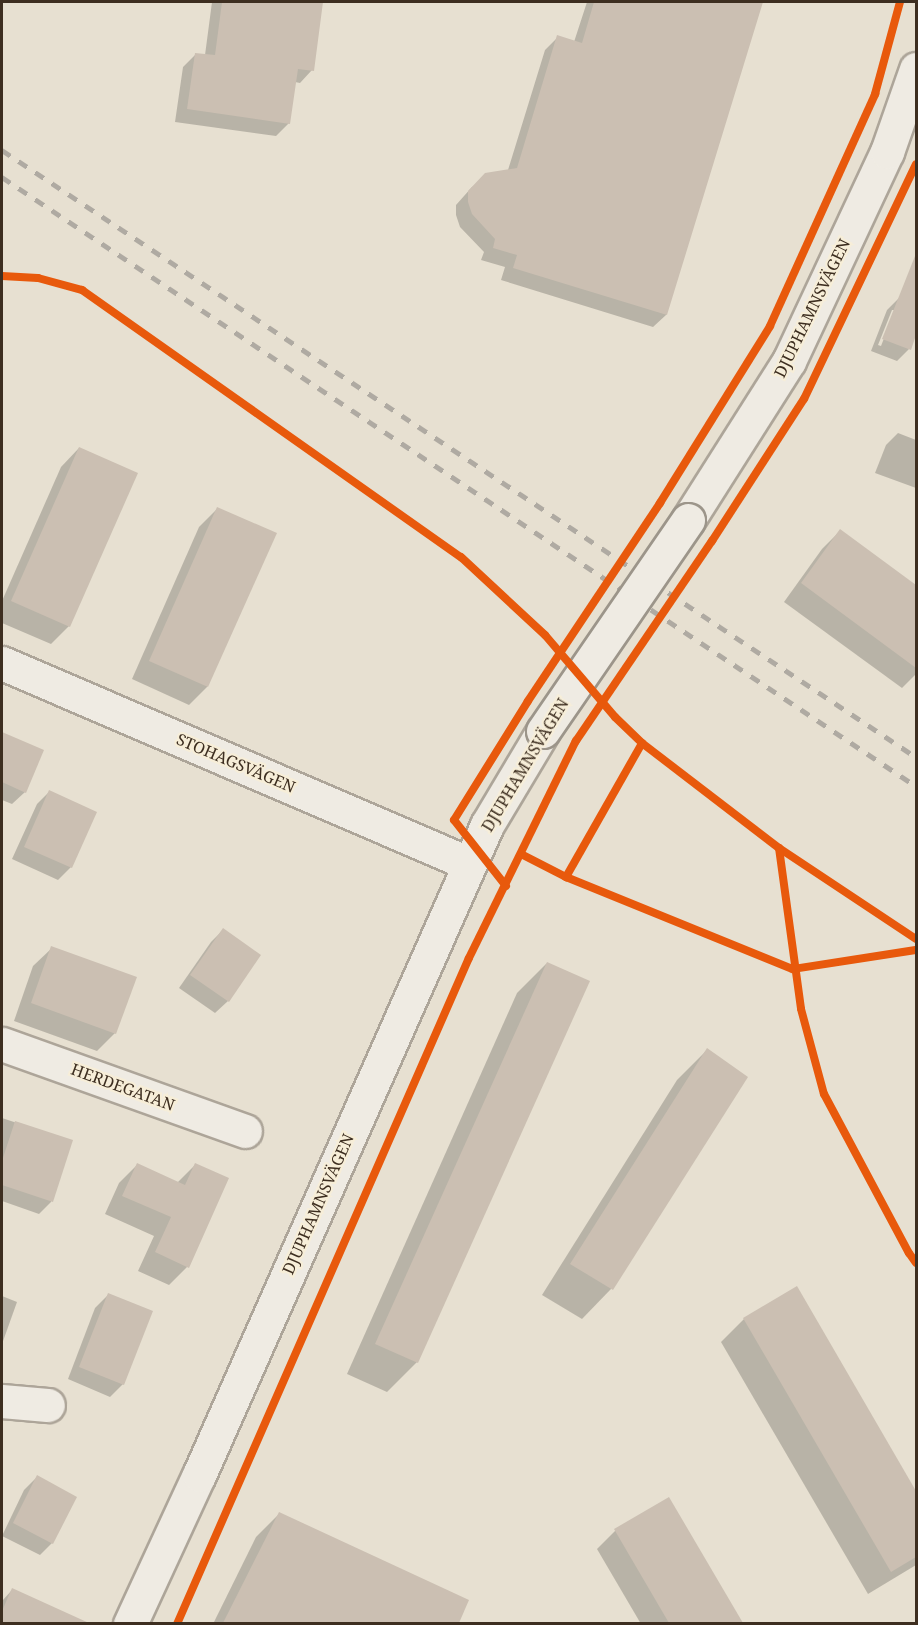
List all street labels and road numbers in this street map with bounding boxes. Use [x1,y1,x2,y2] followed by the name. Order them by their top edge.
[770,235,854,381] street label: DJUPHAMNSVÄGEN
[478,695,572,835] street label: DJUPHAMNSVÄGEN
[174,729,298,797] street label: STOHAGSVÄGEN
[69,1059,177,1115] street label: HERDEGATAN
[278,1131,358,1277] street label: DJUPHAMNSVÄGEN

